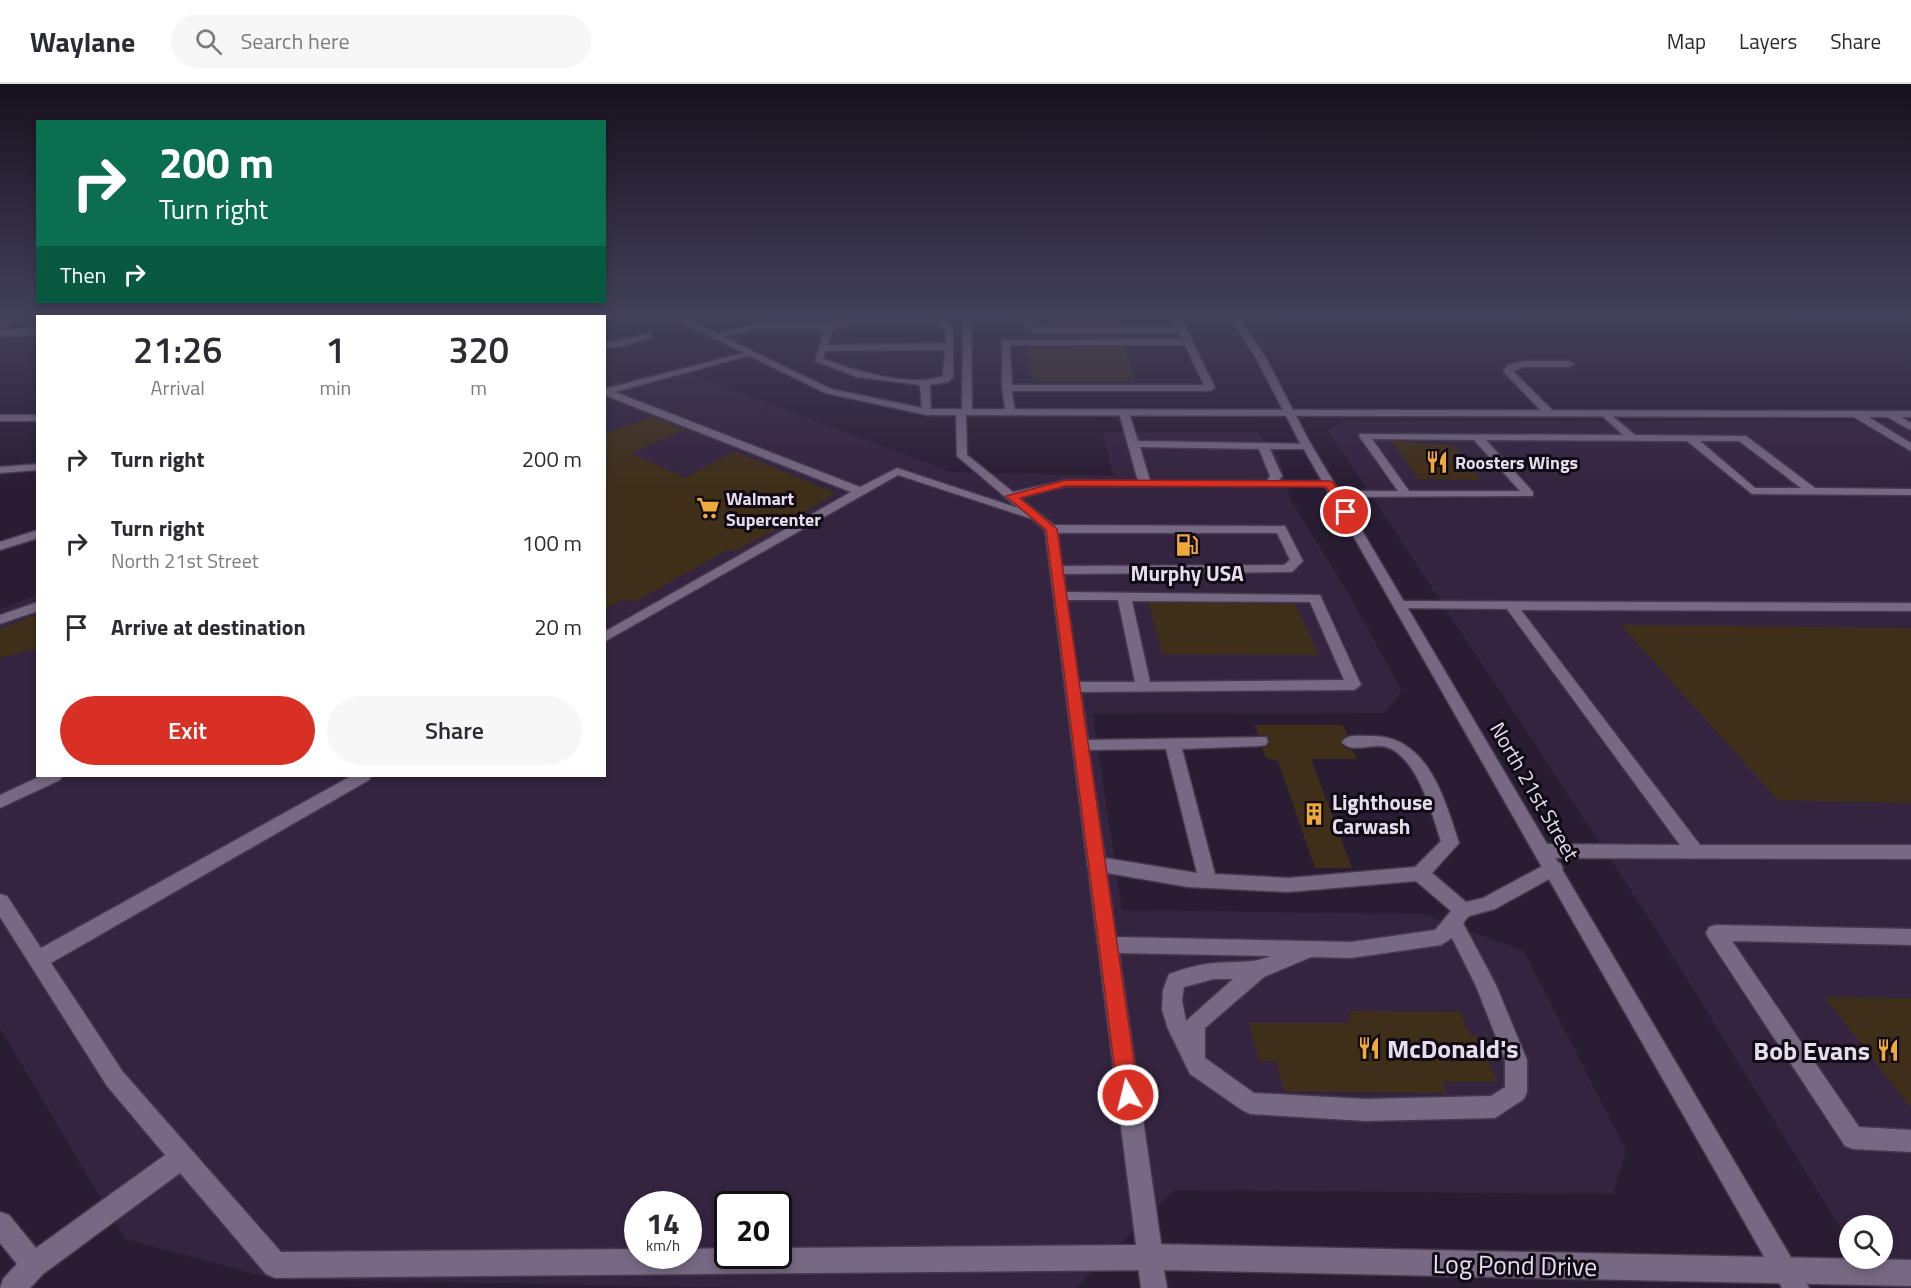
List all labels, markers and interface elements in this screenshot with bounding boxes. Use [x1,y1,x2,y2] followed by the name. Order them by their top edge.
[171,14,591,68] search box
[30,20,135,63] text: Waylane
[240,24,350,58] text: Search here
[192,25,225,58] icon: search
[1667,25,1706,57] text: Map
[1739,25,1797,57] text: Layers
[1830,25,1881,57] text: Share
[159,130,274,194] text: 200 m
[60,144,138,222] icon: right
[159,188,268,229] text: Turn right
[60,258,106,292] text: Then
[118,258,151,291] icon: right
[133,322,222,377] text: 21:26
[325,322,345,377] text: 1
[448,322,509,377] text: 320
[151,372,205,403] text: Arrival
[319,372,351,403] text: min
[470,372,487,403] text: m
[111,442,205,476] text: Turn right
[522,442,582,476] text: 200 m
[60,443,93,476] icon: right
[1424,449,1450,475] restaurant icon: Roosters Wings
[1455,449,1578,476] place label: Roosters Wings
[726,485,821,533] place label: Walmart Supercenter
[1320,486,1371,537] pin
[695,495,721,521] supermarket icon: Walmart Supercenter
[1329,495,1362,528] icon: arrive
[111,511,205,545] text: Turn right
[522,526,582,560] text: 100 m
[60,527,93,560] icon: right
[1174,532,1200,558] fuel station icon: Murphy USA
[111,545,259,576] text: North 21st Street
[1130,557,1244,589] place label: Murphy USA
[111,610,306,644] text: Arrive at destination
[534,610,582,644] text: 20 m
[60,611,93,644] icon: arrive
[60,696,315,765] button: Exit
[327,696,582,765] button: Share
[1482,716,1588,867] street label: North 21st Street
[1332,786,1433,842] place label: Lighthouse Carwash
[1301,801,1327,827] building icon: Lighthouse Carwash
[1387,1029,1519,1068] place label: McDonald's
[1753,1031,1870,1070] place label: Bob Evans
[1356,1035,1382,1061] restaurant icon: McDonald's
[1875,1037,1901,1063] restaurant icon: Bob Evans
[1096,1063,1160,1127] position arrow
[714,1191,792,1269] speed limit sign: 20
[646,1200,680,1246] text: 14
[1839,1215,1893,1269] map controls
[1839,1215,1893,1269] button: search
[646,1234,680,1257] text: km/h
[1432,1244,1598,1286] street label: Log Pond Drive

